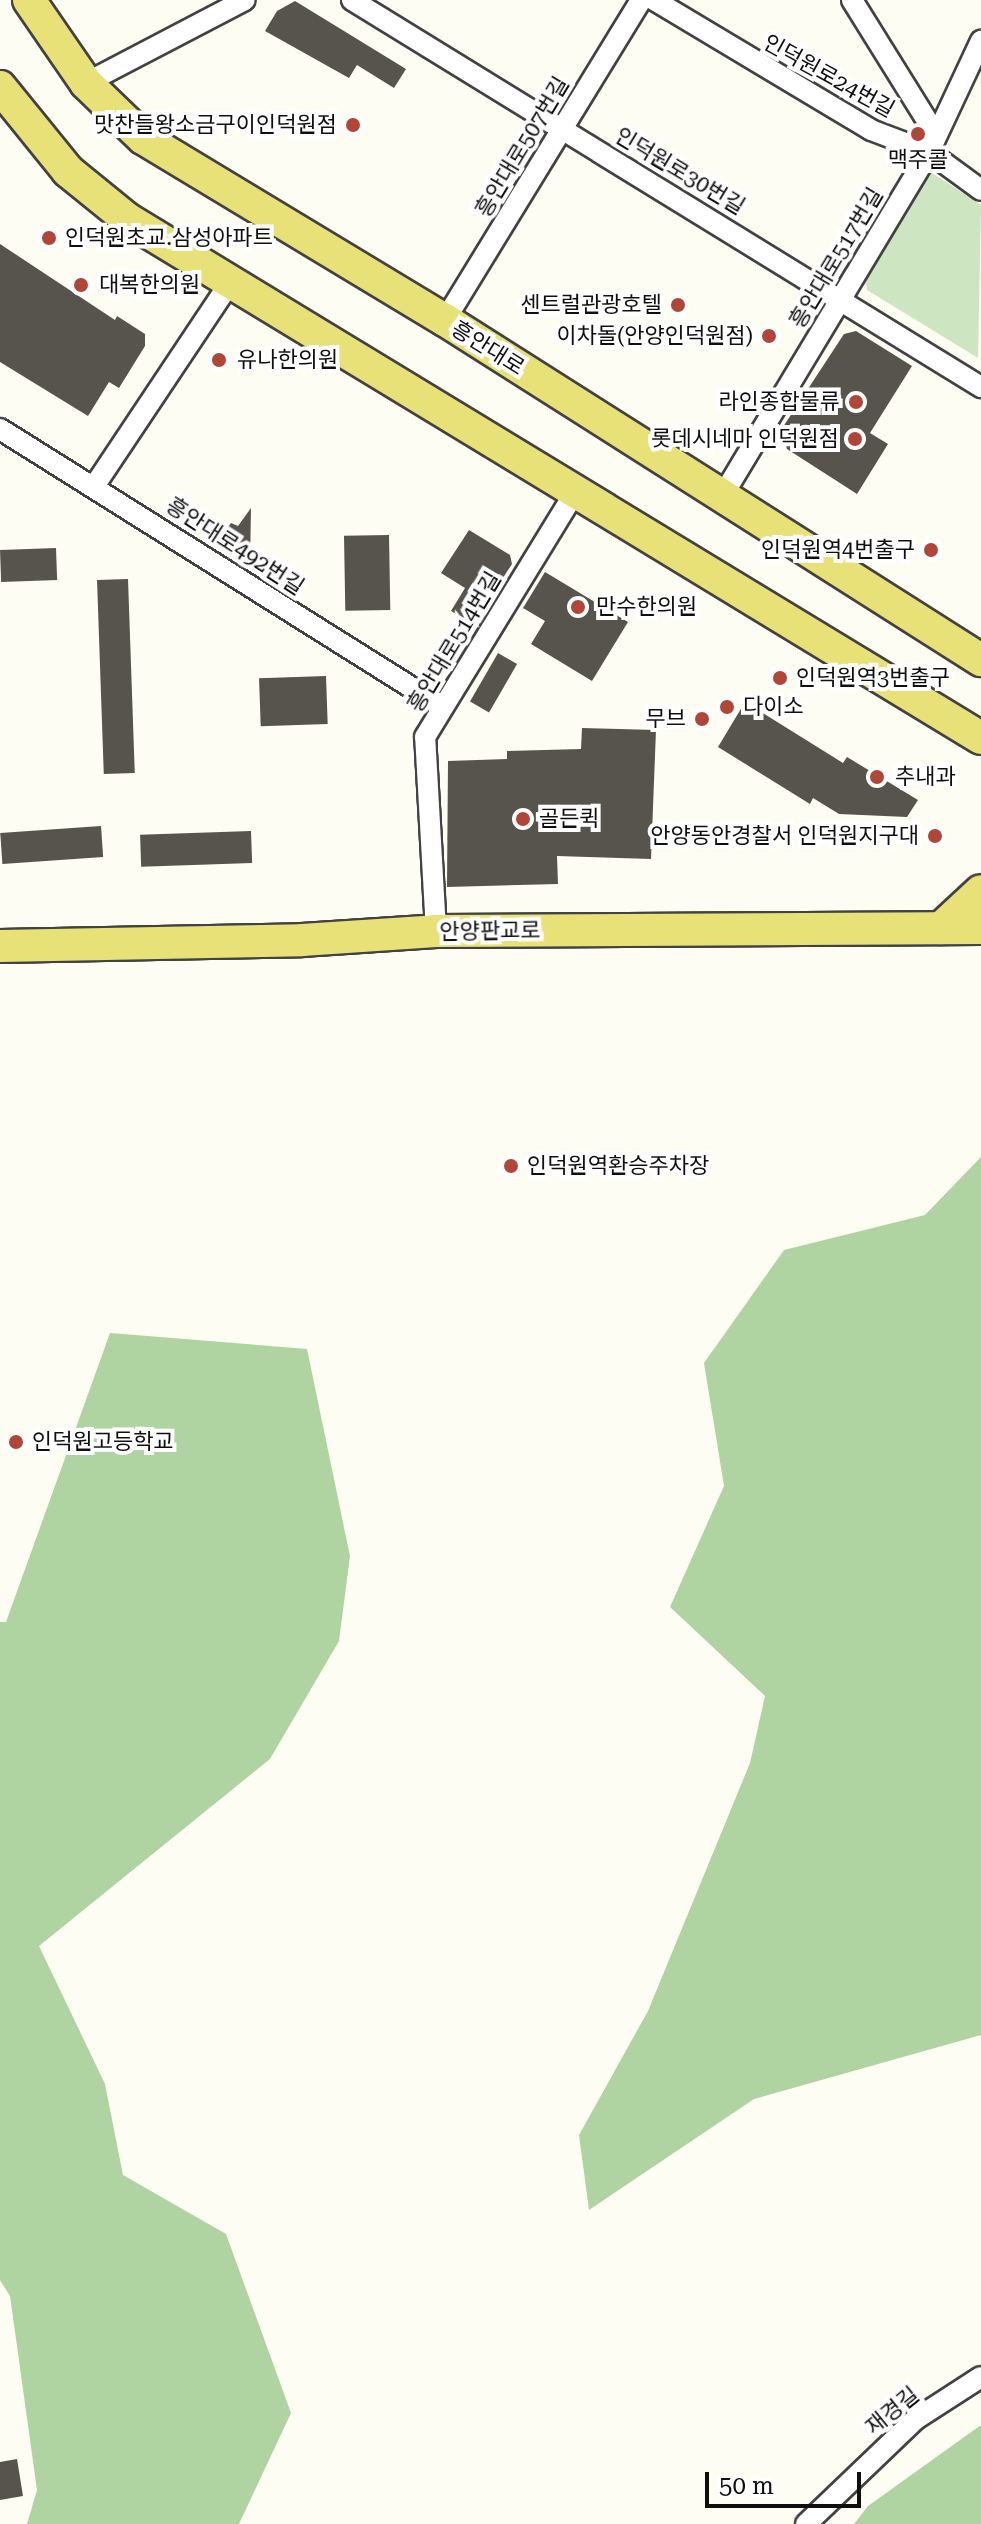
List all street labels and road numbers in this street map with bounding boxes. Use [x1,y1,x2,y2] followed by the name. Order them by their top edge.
[759,29,899,123] street label: 인덕원로24번길
[470,72,574,222] street label: 흥안대로507번길
[611,122,749,220] street label: 인덕원로30번길
[784,183,888,333] street label: 흥안대로517번길
[447,315,529,381] street label: 흥안대로
[161,492,309,600] street label: 흥안대로492번길
[402,567,506,717] street label: 흥안대로514번길
[439,917,541,945] street label: 안양판교로
[860,2382,924,2440] street label: 재경길

